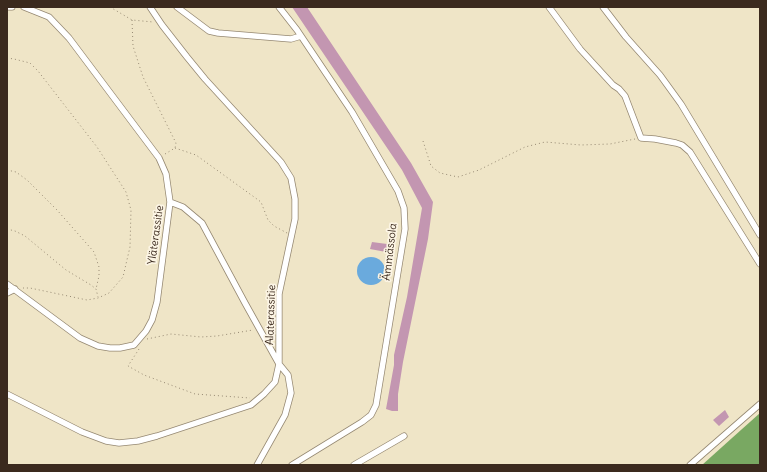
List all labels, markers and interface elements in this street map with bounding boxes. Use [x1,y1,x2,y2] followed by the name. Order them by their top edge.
[145,205,167,265] street label: Yläterassitie
[380,223,400,281] street label: Ämmässola
[263,285,279,345] street label: Alaterassitie

